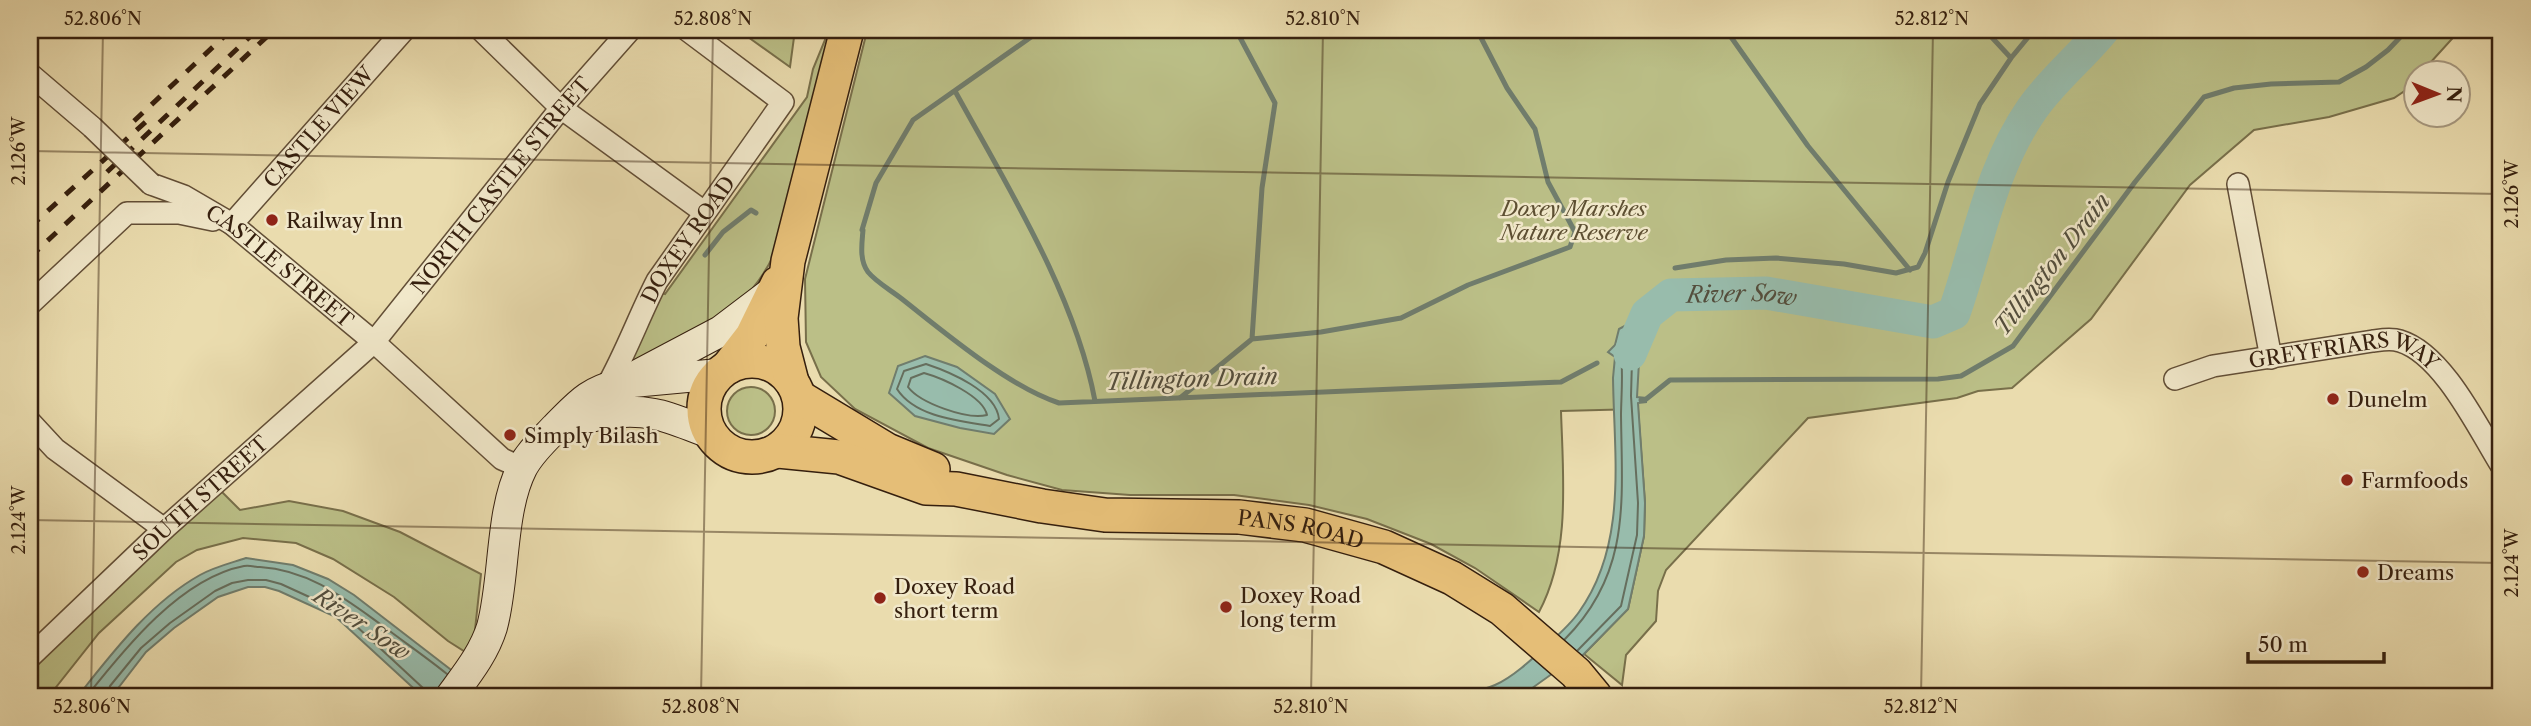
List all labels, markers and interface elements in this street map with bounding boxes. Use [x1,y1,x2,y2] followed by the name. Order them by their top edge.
[64,8,142,30] text: 52.806°N
[674,8,752,30] text: 52.808°N
[1285,8,1361,30] text: 52.810°N
[1895,8,1969,30] text: 52.812°N
[258,60,379,193] street label: CASTLE VIEW
[2402,60,2472,130] north arrow
[405,71,595,298] street label: NORTH CASTLE STREET
[2442,86,2465,103] text: N
[8,115,30,185] text: 2.126°W
[2501,158,2523,228] text: 2.126°W
[636,171,740,307] street label: DOXEY ROAD
[1988,188,2116,340] water label: Tillington Drain
[1498,196,1648,245] park label: Doxey Marshes Nature Reserve
[202,199,359,333] street label: CASTLE STREET
[286,208,403,233] place label: Railway Inn
[264,212,280,228] marker: Railway Inn
[1684,279,1799,312] water label: River Sow
[2247,327,2446,376] street label: GREYFRIARS WAY
[1106,362,1278,396] water label: Tillington Drain
[2347,387,2428,412] place label: Dunelm
[2325,391,2341,407] marker: Dunelm
[524,423,659,448] place label: Simply Bilash
[502,427,518,443] marker: Simply Bilash
[127,430,273,565] street label: SOUTH STREET
[2361,468,2468,493] place label: Farmfoods
[2339,472,2355,488] marker: Farmfoods
[8,484,30,554] text: 2.124°W
[1236,504,1367,553] street label: PANS ROAD
[2501,527,2523,597] text: 2.124°W
[2377,560,2454,585] place label: Dreams
[2355,564,2371,580] marker: Dreams
[894,574,1015,623] place label: Doxey Road short term
[307,580,416,667] water label: River Sow
[1240,583,1361,632] place label: Doxey Road long term
[872,590,888,606] marker: Doxey Road short term
[1218,599,1234,615] marker: Doxey Road long term
[2248,621,2384,665] scale bar
[2258,632,2308,657] text: 50 m
[53,696,131,718] text: 52.806°N
[662,696,740,718] text: 52.808°N
[1273,696,1349,718] text: 52.810°N
[1884,696,1958,718] text: 52.812°N

